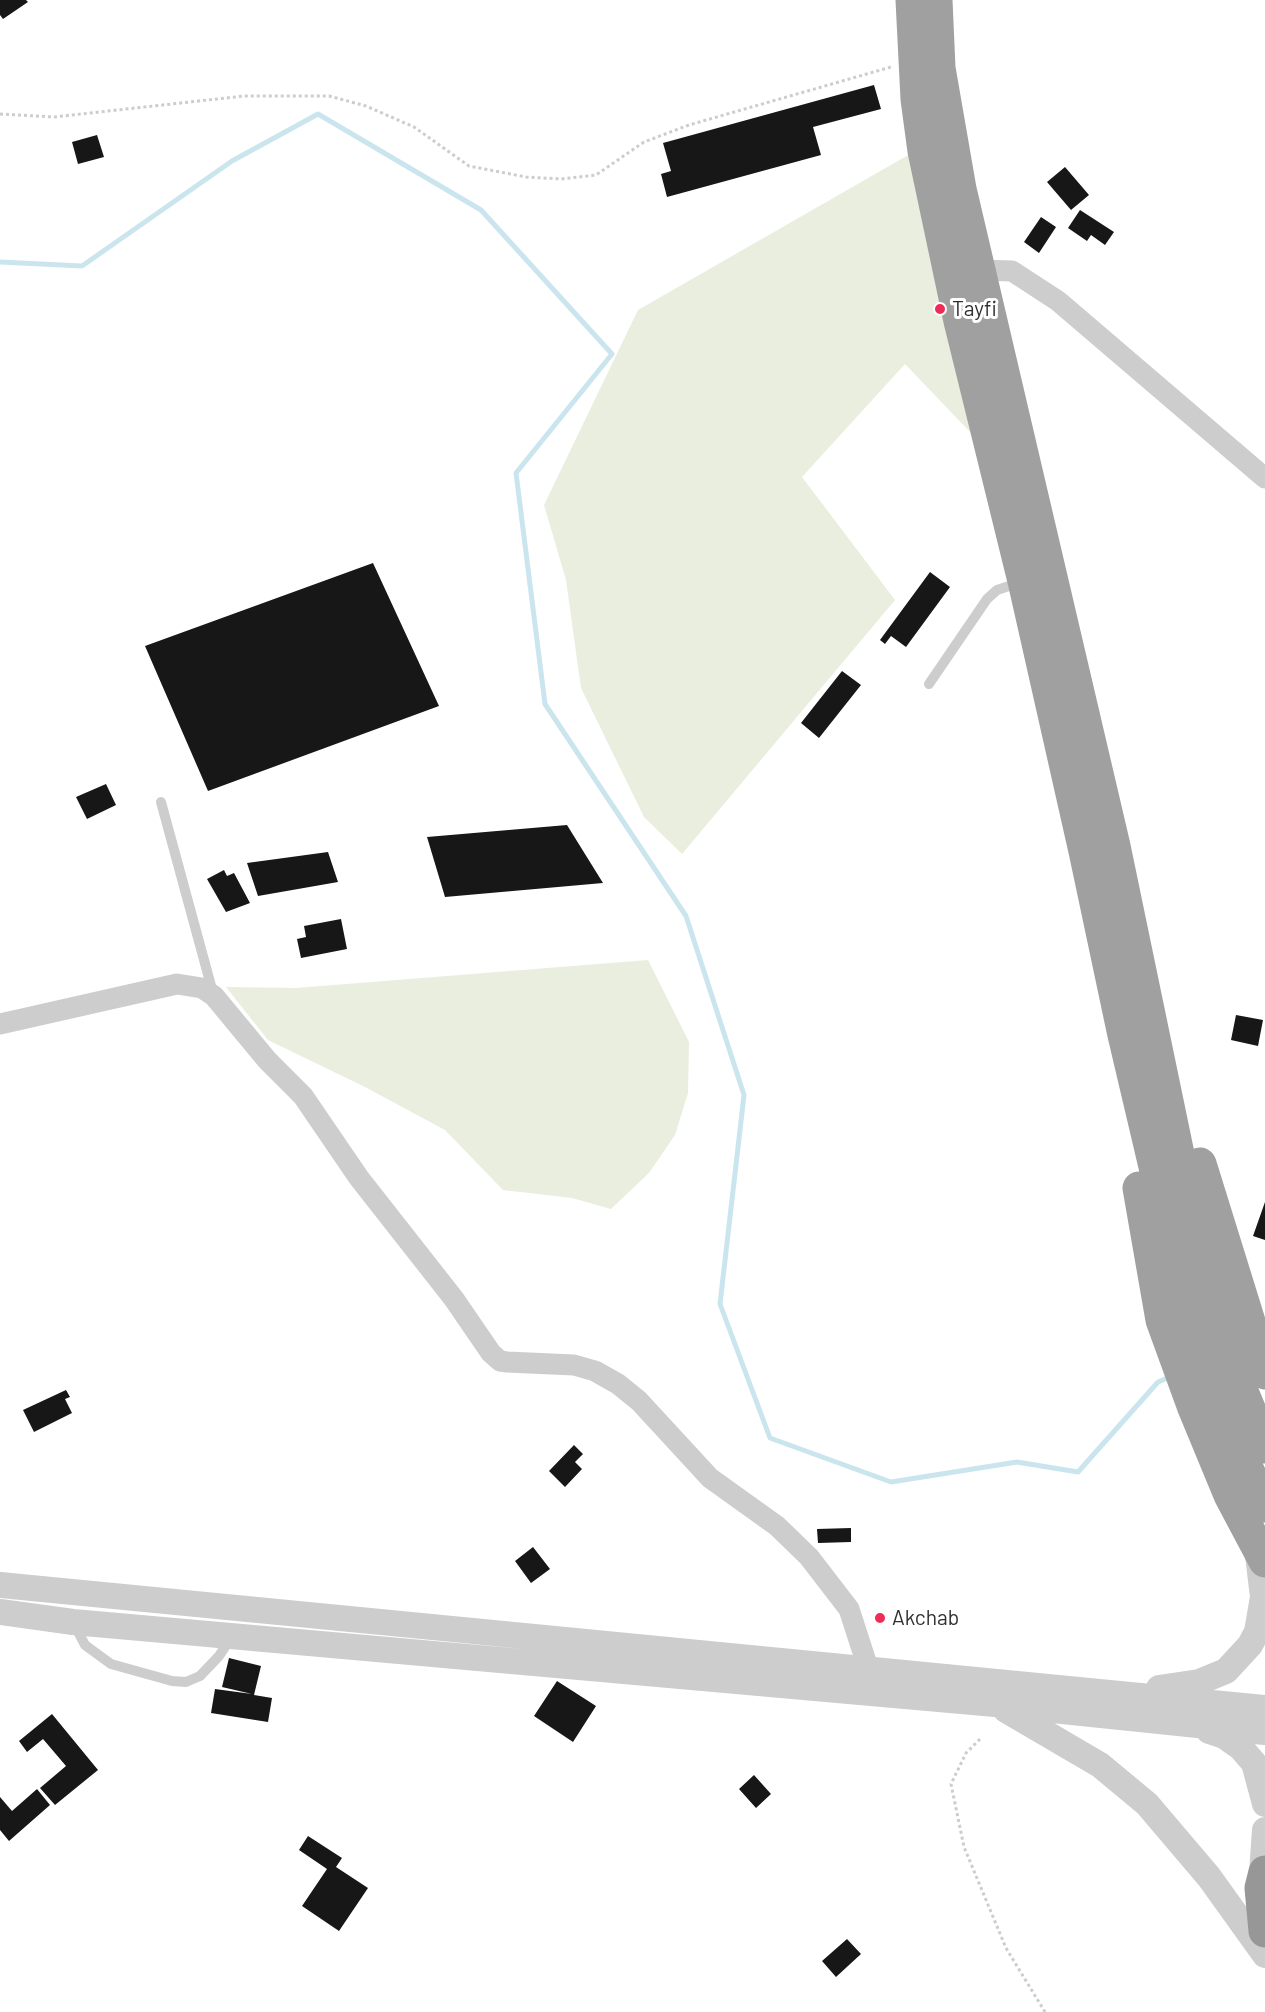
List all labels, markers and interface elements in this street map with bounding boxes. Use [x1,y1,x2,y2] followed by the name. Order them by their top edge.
[952,296,997,322] place label: Tayfi
[933,302,947,316] marker: Tayfi
[892,1605,959,1631] place label: Akchab
[873,1611,887,1625] marker: Akchab

